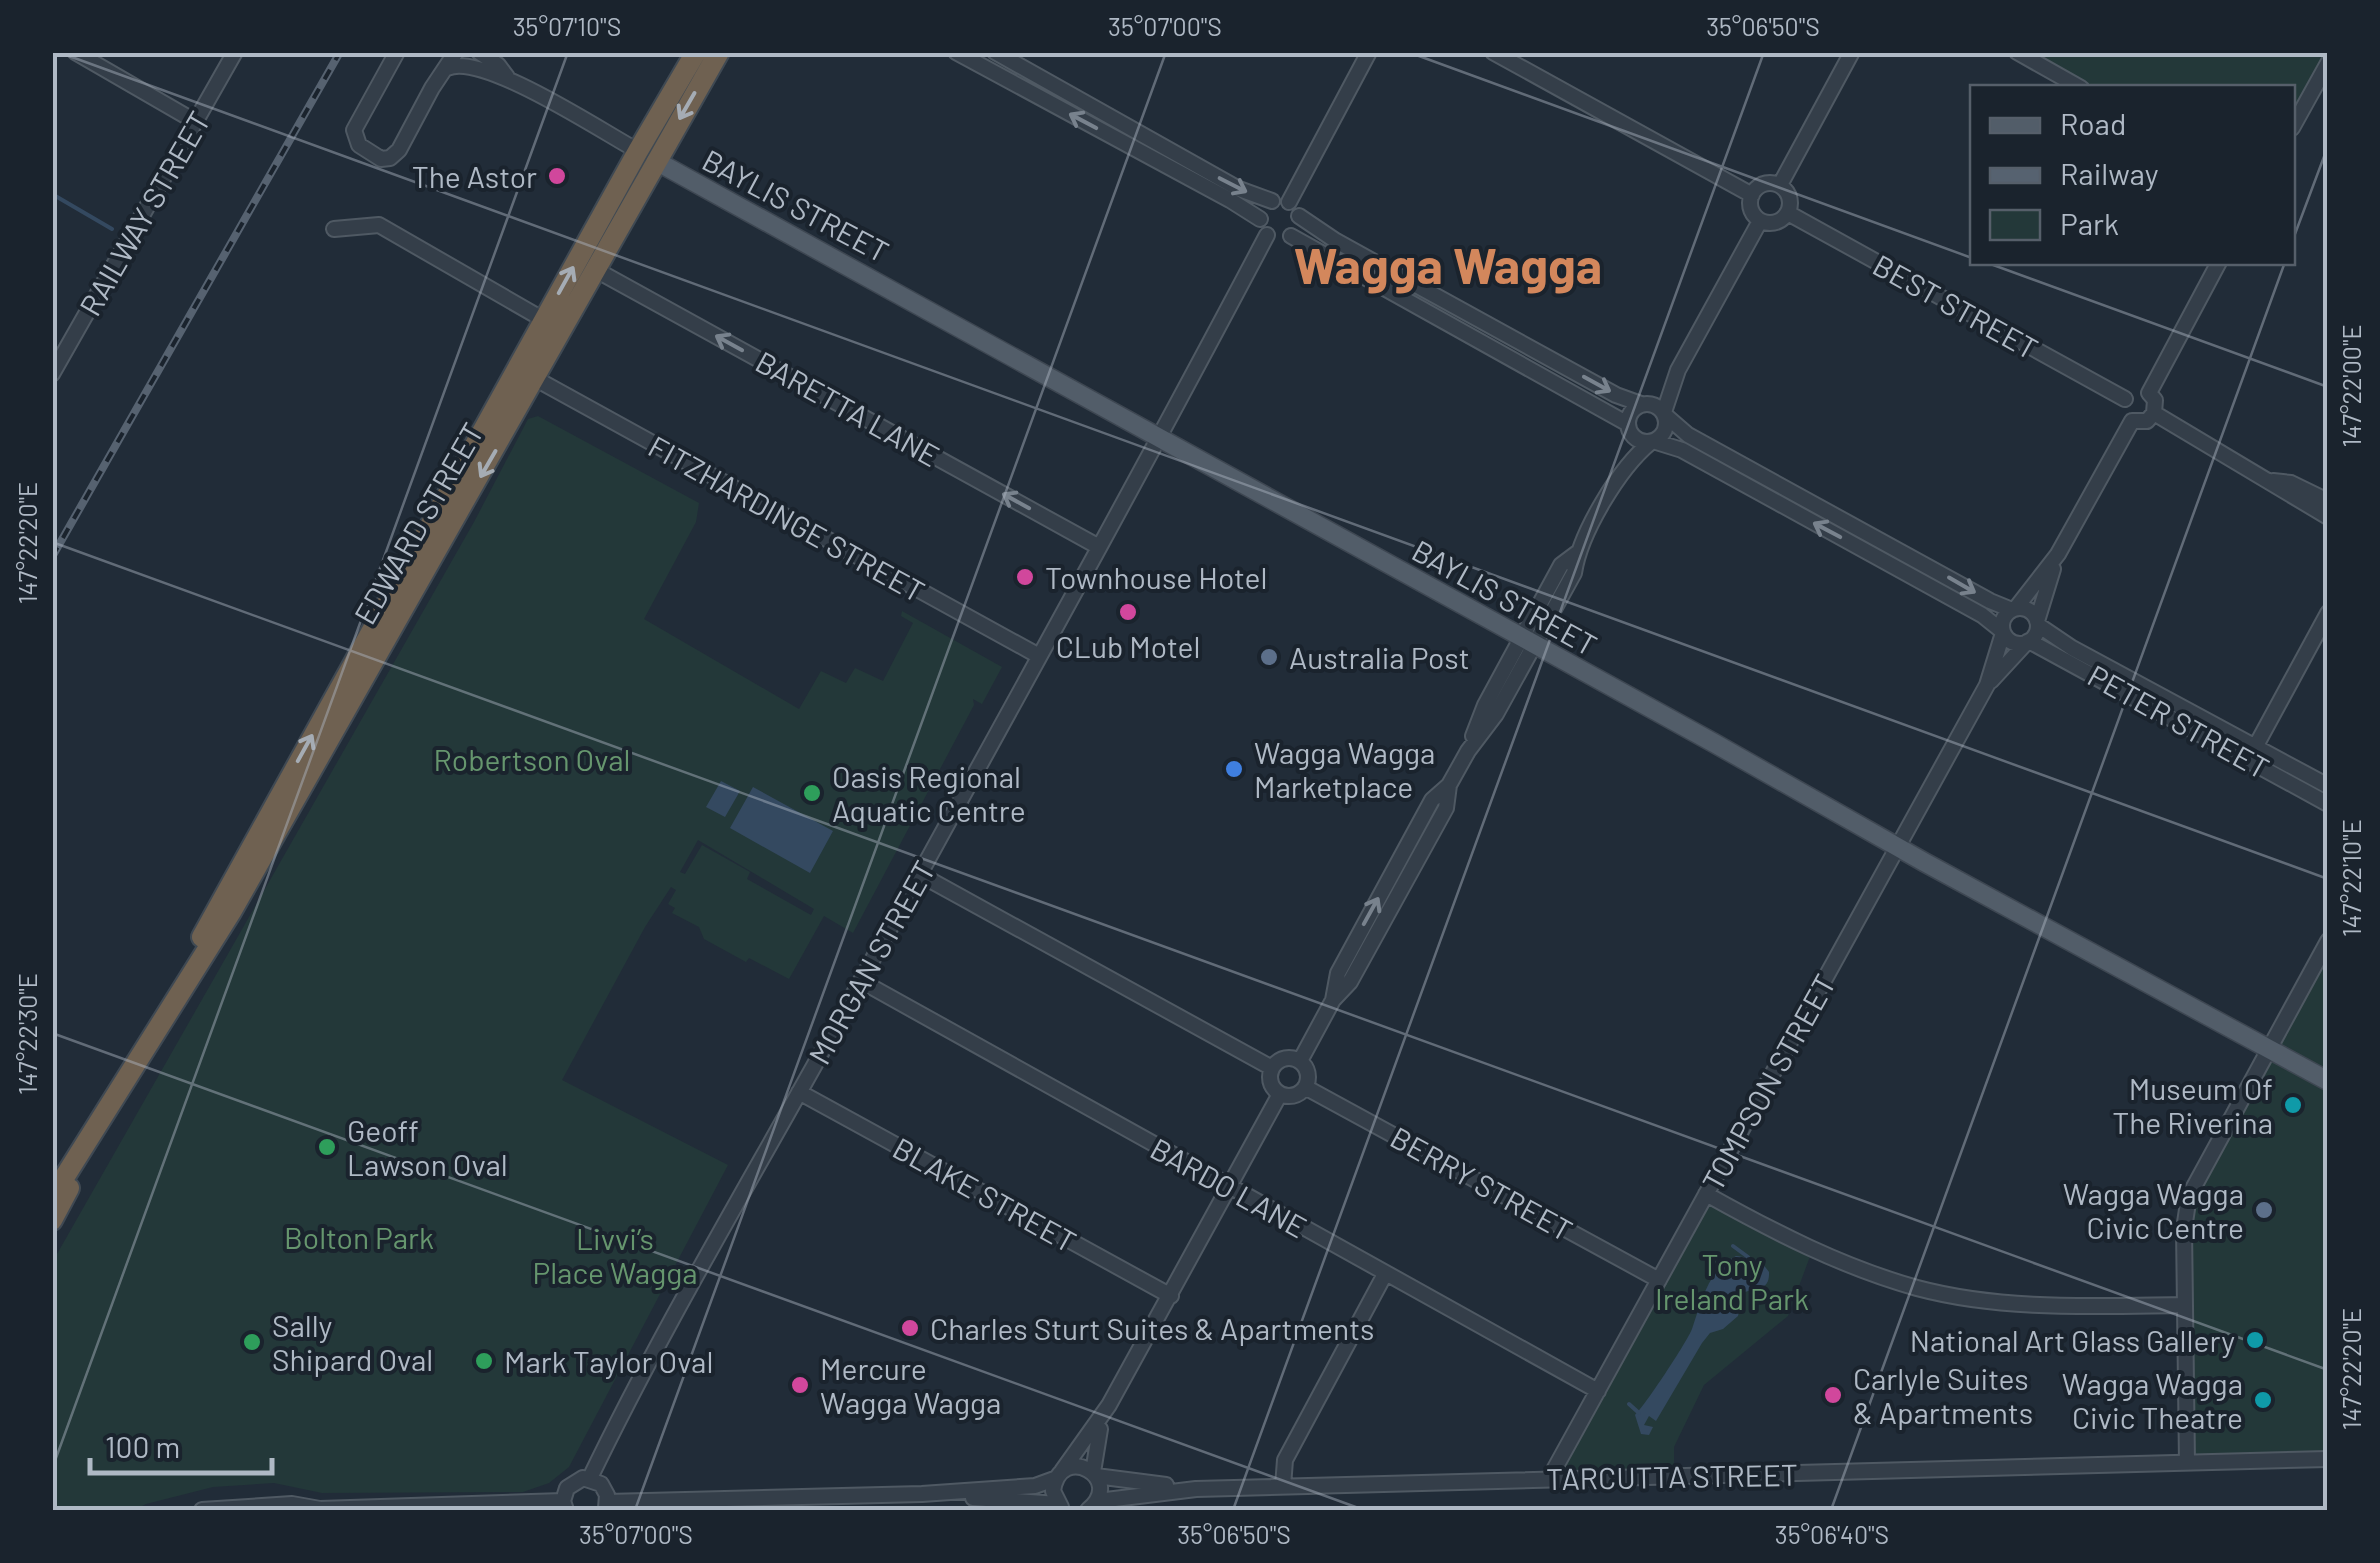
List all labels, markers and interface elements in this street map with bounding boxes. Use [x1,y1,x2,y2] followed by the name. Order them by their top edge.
[513,11,621,41] text: 35°07'10"S
[1108,11,1222,41] text: 35°07'00"S
[1706,11,1820,41] text: 35°06'50"S
[1970,85,2295,265] legend
[677,91,697,121] one-way arrow
[71,104,217,322] street label: RAILWAY STREET
[2060,105,2126,141] text: Road
[1068,111,1098,130] one-way arrow
[697,141,895,269] street label: BAYLIS STREET
[2060,155,2159,191] text: Railway
[412,158,537,194] place label: The Astor
[546,165,568,187] marker: The Astor
[1218,176,1248,195] one-way arrow
[2060,205,2119,241] text: Park
[1294,234,1602,294] district label: Wagga Wagga
[1867,246,2045,366] street label: BEST STREET
[557,266,577,296] one-way arrow
[2336,324,2366,448] text: 147°22'00"E
[715,332,744,352] one-way arrow
[750,343,946,473] street label: BARETTA LANE
[1582,375,1612,395] one-way arrow
[346,416,490,630] street label: EDWARD STREET
[643,427,931,609] street label: FITZHARDINGE STREET
[477,448,497,478] one-way arrow
[12,482,42,604] text: 147°22'20"E
[1001,490,1031,510] one-way arrow
[1813,519,1843,539] one-way arrow
[1407,532,1603,662] street label: BAYLIS STREET
[1045,559,1267,595] place label: Townhouse Hotel
[1014,566,1036,588] marker: Townhouse Hotel
[1947,576,1976,596] one-way arrow
[1117,601,1139,623] marker: CLub Motel
[1056,628,1200,664] place label: CLub Motel
[1289,639,1470,675] place label: Australia Post
[1258,646,1280,668] marker: Australia Post
[2082,656,2276,786] street label: PETER STREET
[296,733,316,763] one-way arrow
[1254,734,1435,804] place label: Wagga Wagga Marketplace
[434,741,630,777] park label: Robertson Oval
[832,758,1026,828] place label: Oasis Regional Aquatic Centre
[1223,758,1245,780] marker: Wagga Wagga Marketplace
[801,782,823,804] marker: Oasis Regional Aquatic Centre
[2336,819,2366,937] text: 147°22'10"E
[800,854,942,1070] street label: MORGAN STREET
[1362,897,1382,927] one-way arrow
[1694,968,1842,1196] street label: TOMPSON STREET
[12,973,42,1095] text: 147°22'30"E
[2112,1070,2273,1140] place label: Museum Of The Riverina
[2282,1094,2304,1116] marker: Museum Of The Riverina
[347,1112,508,1182] place label: Geoff Lawson Oval
[1385,1118,1579,1248] street label: BERRY STREET
[887,1129,1083,1259] street label: BLAKE STREET
[1145,1129,1313,1245] street label: BARDO LANE
[316,1136,338,1158] marker: Geoff Lawson Oval
[2063,1175,2244,1245] place label: Wagga Wagga Civic Centre
[2253,1199,2275,1221] marker: Wagga Wagga Civic Centre
[284,1219,434,1255] park label: Bolton Park
[532,1220,698,1290] park label: Livvi’s Place Wagga
[1655,1246,1809,1316] park label: Tony Ireland Park
[272,1307,433,1377] place label: Sally Shipard Oval
[2336,1308,2366,1430] text: 147°22'20"E
[930,1310,1375,1346] place label: Charles Sturt Suites & Apartments
[899,1317,921,1339] marker: Charles Sturt Suites & Apartments
[1910,1322,2235,1358] place label: National Art Glass Gallery
[2244,1329,2266,1351] marker: National Art Glass Gallery
[241,1331,263,1353] marker: Sally Shipard Oval
[504,1343,713,1379] place label: Mark Taylor Oval
[473,1350,495,1372] marker: Mark Taylor Oval
[820,1350,1001,1420] place label: Mercure Wagga Wagga
[1853,1360,2033,1430] place label: Carlyle Suites & Apartments
[2062,1365,2243,1435] place label: Wagga Wagga Civic Theatre
[789,1374,811,1396] marker: Mercure Wagga Wagga
[1822,1384,1844,1406] marker: Carlyle Suites & Apartments
[2252,1389,2274,1411] marker: Wagga Wagga Civic Theatre
[90,1413,272,1475] scale bar
[105,1428,180,1464] text: 100 m
[1546,1456,1798,1496] street label: TARCUTTA STREET
[579,1519,693,1549] text: 35°07'00"S
[1177,1519,1291,1549] text: 35°06'50"S
[1775,1519,1889,1549] text: 35°06'40"S

